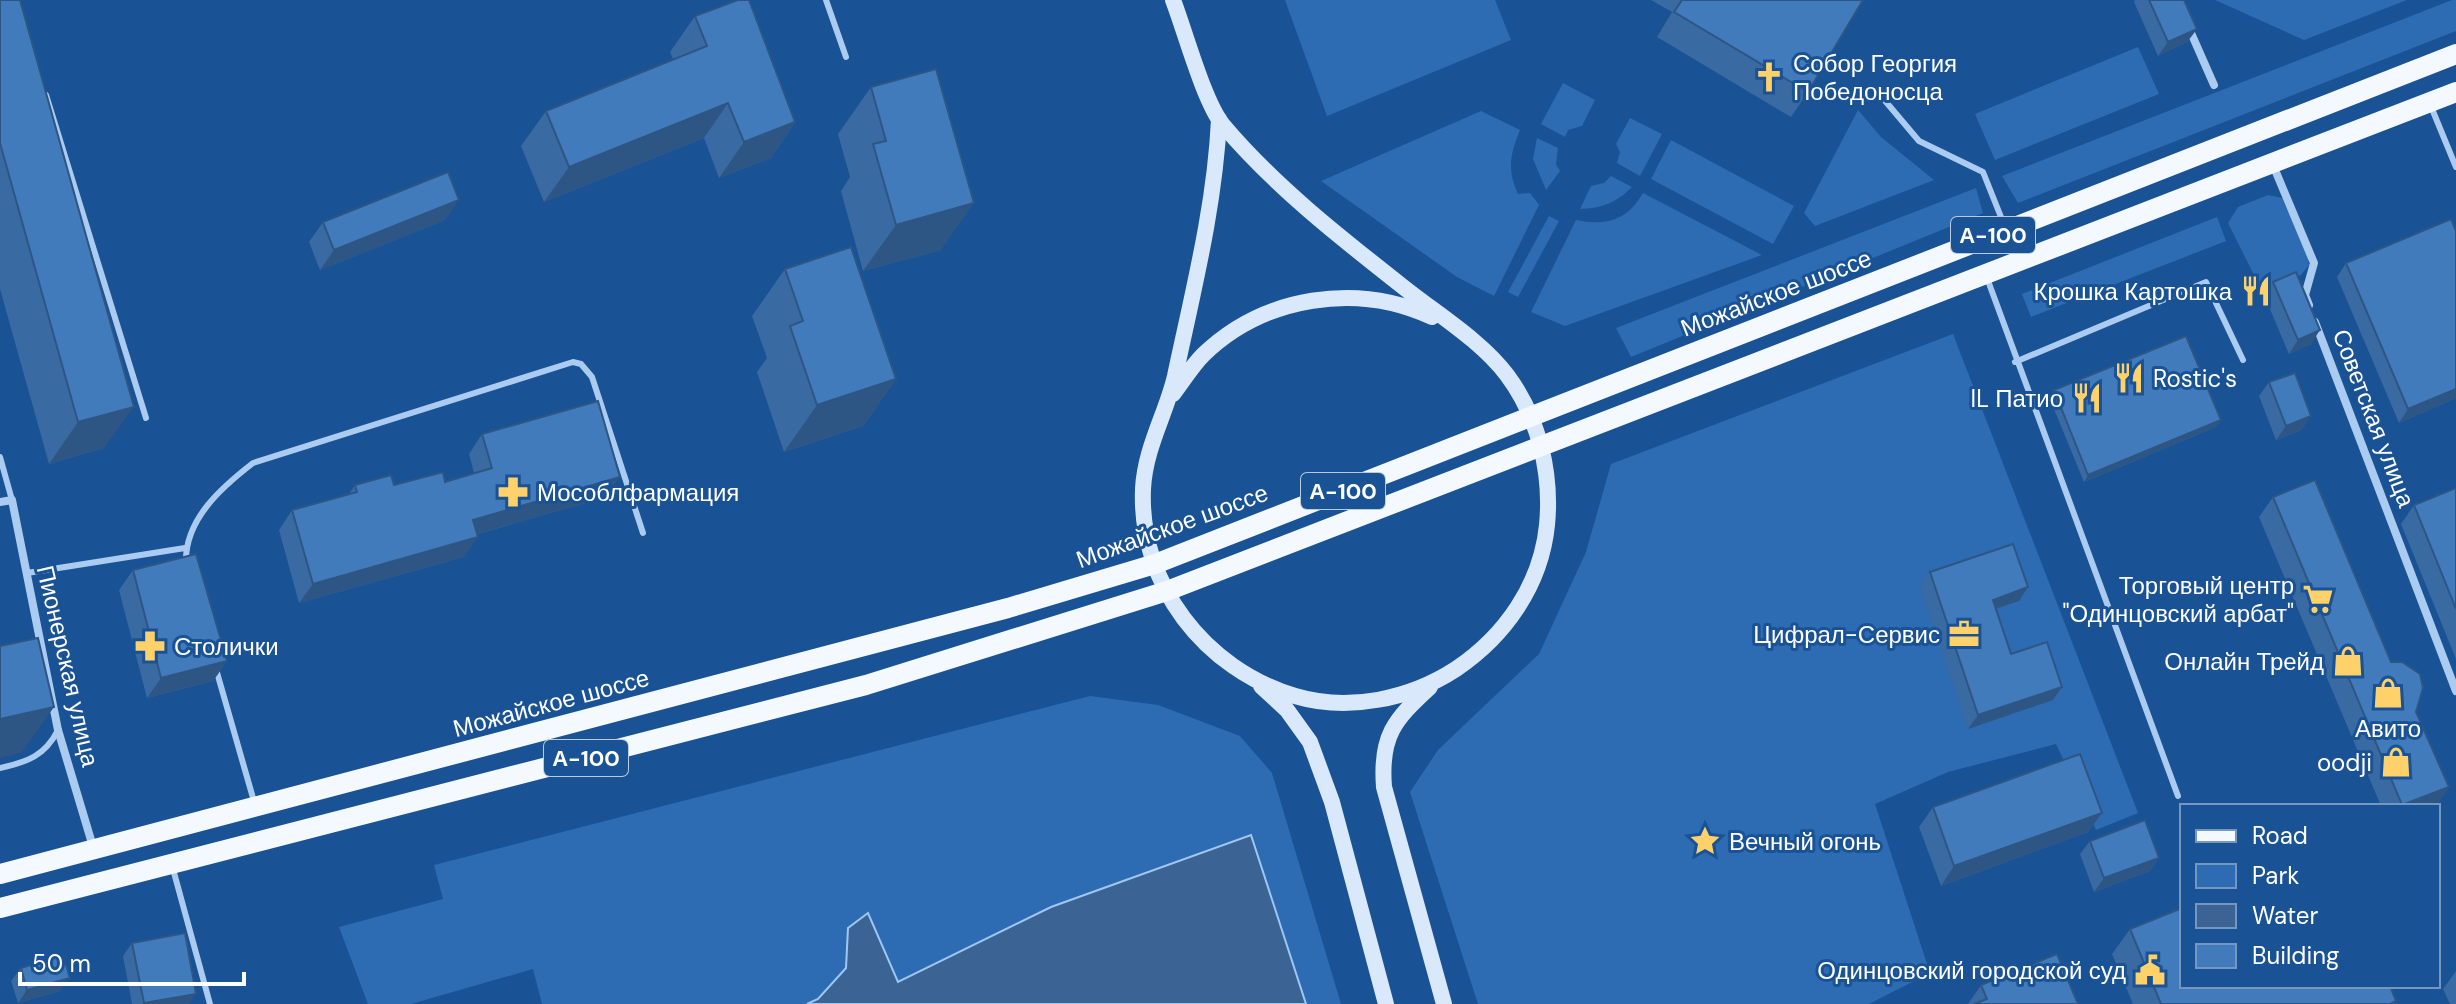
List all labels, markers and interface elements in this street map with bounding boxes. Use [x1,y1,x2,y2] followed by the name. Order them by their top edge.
[1793,48,1957,107] place label: Собор Георгия Победоносца
[1752,60,1786,94] church icon: Собор Георгия Победоносца
[1951,217,2035,253] road number: А-100
[1676,242,1876,344] street label: Можайское шоссе
[2239,274,2273,308] restaurant icon: Крошка Картошка
[2033,276,2233,307] place label: Крошка Картошка
[2326,325,2422,512] street label: Советская улица
[2112,361,2146,395] restaurant icon: Rostic's
[2153,363,2237,394] place label: Rostic's
[2070,381,2104,415] restaurant icon: IL Патио
[1971,383,2063,414] place label: IL Патио
[1301,473,1385,509] road number: А-100
[496,475,530,509] pharmacy icon: Мособлфармация
[537,477,739,508] place label: Мособлфармация
[1072,477,1272,575] street label: Можайское шоссе
[30,562,106,770] street label: Пионерская улица
[2063,570,2294,629] place label: Торговый центр "Одинцовский арбат"
[2301,582,2335,616] supermarket icon: Торговый центр "Одинцовский арбат"
[1947,617,1981,651] office icon: Цифрал-Сервис
[1753,619,1940,650] place label: Цифрал-Сервис
[133,629,167,663] pharmacy icon: Столички
[174,631,279,662] place label: Столички
[2331,644,2365,678] shop icon: Онлайн Трейд
[2164,646,2324,677] place label: Онлайн Трейд
[449,662,653,744] street label: Можайское шоссе
[2371,676,2405,710] shop icon: Авито
[2355,713,2421,744] place label: Авито
[544,740,628,776] road number: А-100
[2379,745,2413,779] shop icon: oodji
[2317,747,2372,778] place label: oodji
[2180,804,2440,988] legend
[2252,820,2308,851] text: Road
[1688,824,1722,858] place icon: Вечный огонь
[1729,826,1881,857] place label: Вечный огонь
[2252,860,2299,891] text: Park
[2252,900,2318,931] text: Water
[20,936,244,986] scale bar
[2252,940,2339,971] text: Building
[32,948,91,979] text: 50 m
[2133,953,2167,987] public building icon: Одинцовский городской суд
[1817,955,2126,986] place label: Одинцовский городской суд

